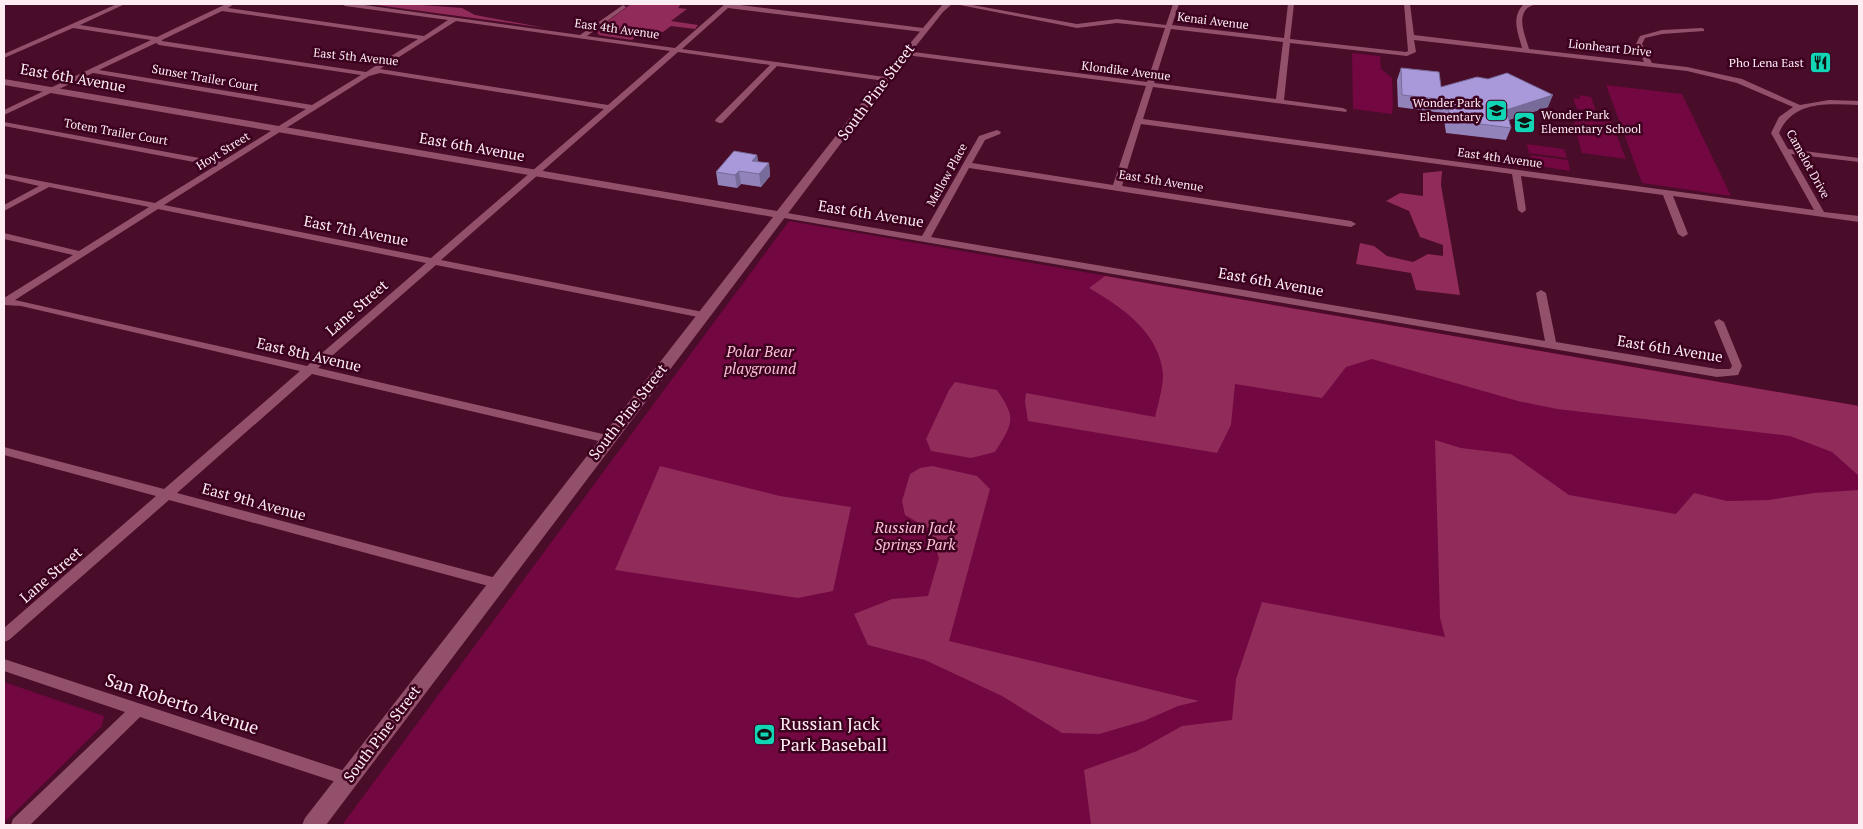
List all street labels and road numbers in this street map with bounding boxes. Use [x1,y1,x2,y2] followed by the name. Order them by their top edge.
[1176,9,1250,32] street label: Kenai Avenue
[574,15,660,42] street label: East 4th Avenue
[1568,36,1652,59] street label: Lionheart Drive
[832,39,919,144] street label: South Pine Street
[313,45,399,68] street label: East 5th Avenue
[19,58,128,96] street label: East 6th Avenue
[1081,58,1171,83] street label: Klondike Avenue
[151,61,260,94] street label: Sunset Trailer Court
[63,115,170,148] street label: Totem Trailer Court
[418,127,527,165] street label: East 6th Avenue
[1783,127,1833,201] street label: Camelot Drive
[193,128,253,173] street label: Hoyt Street
[923,140,970,209] street label: Mellow Place
[1457,144,1543,171] street label: East 4th Avenue
[1118,166,1204,195] street label: East 5th Avenue
[817,195,925,231] street label: East 6th Avenue
[302,210,410,250] street label: East 7th Avenue
[1217,262,1326,300] street label: East 6th Avenue
[321,275,392,340] street label: Lane Street
[1616,330,1724,366] street label: East 6th Avenue
[255,332,364,376] street label: East 8th Avenue
[583,359,671,463] street label: South Pine Street
[200,478,308,525] street label: East 9th Avenue
[15,542,86,607] street label: Lane Street
[102,667,262,739] street label: San Roberto Avenue
[338,681,425,786] street label: South Pine Street

